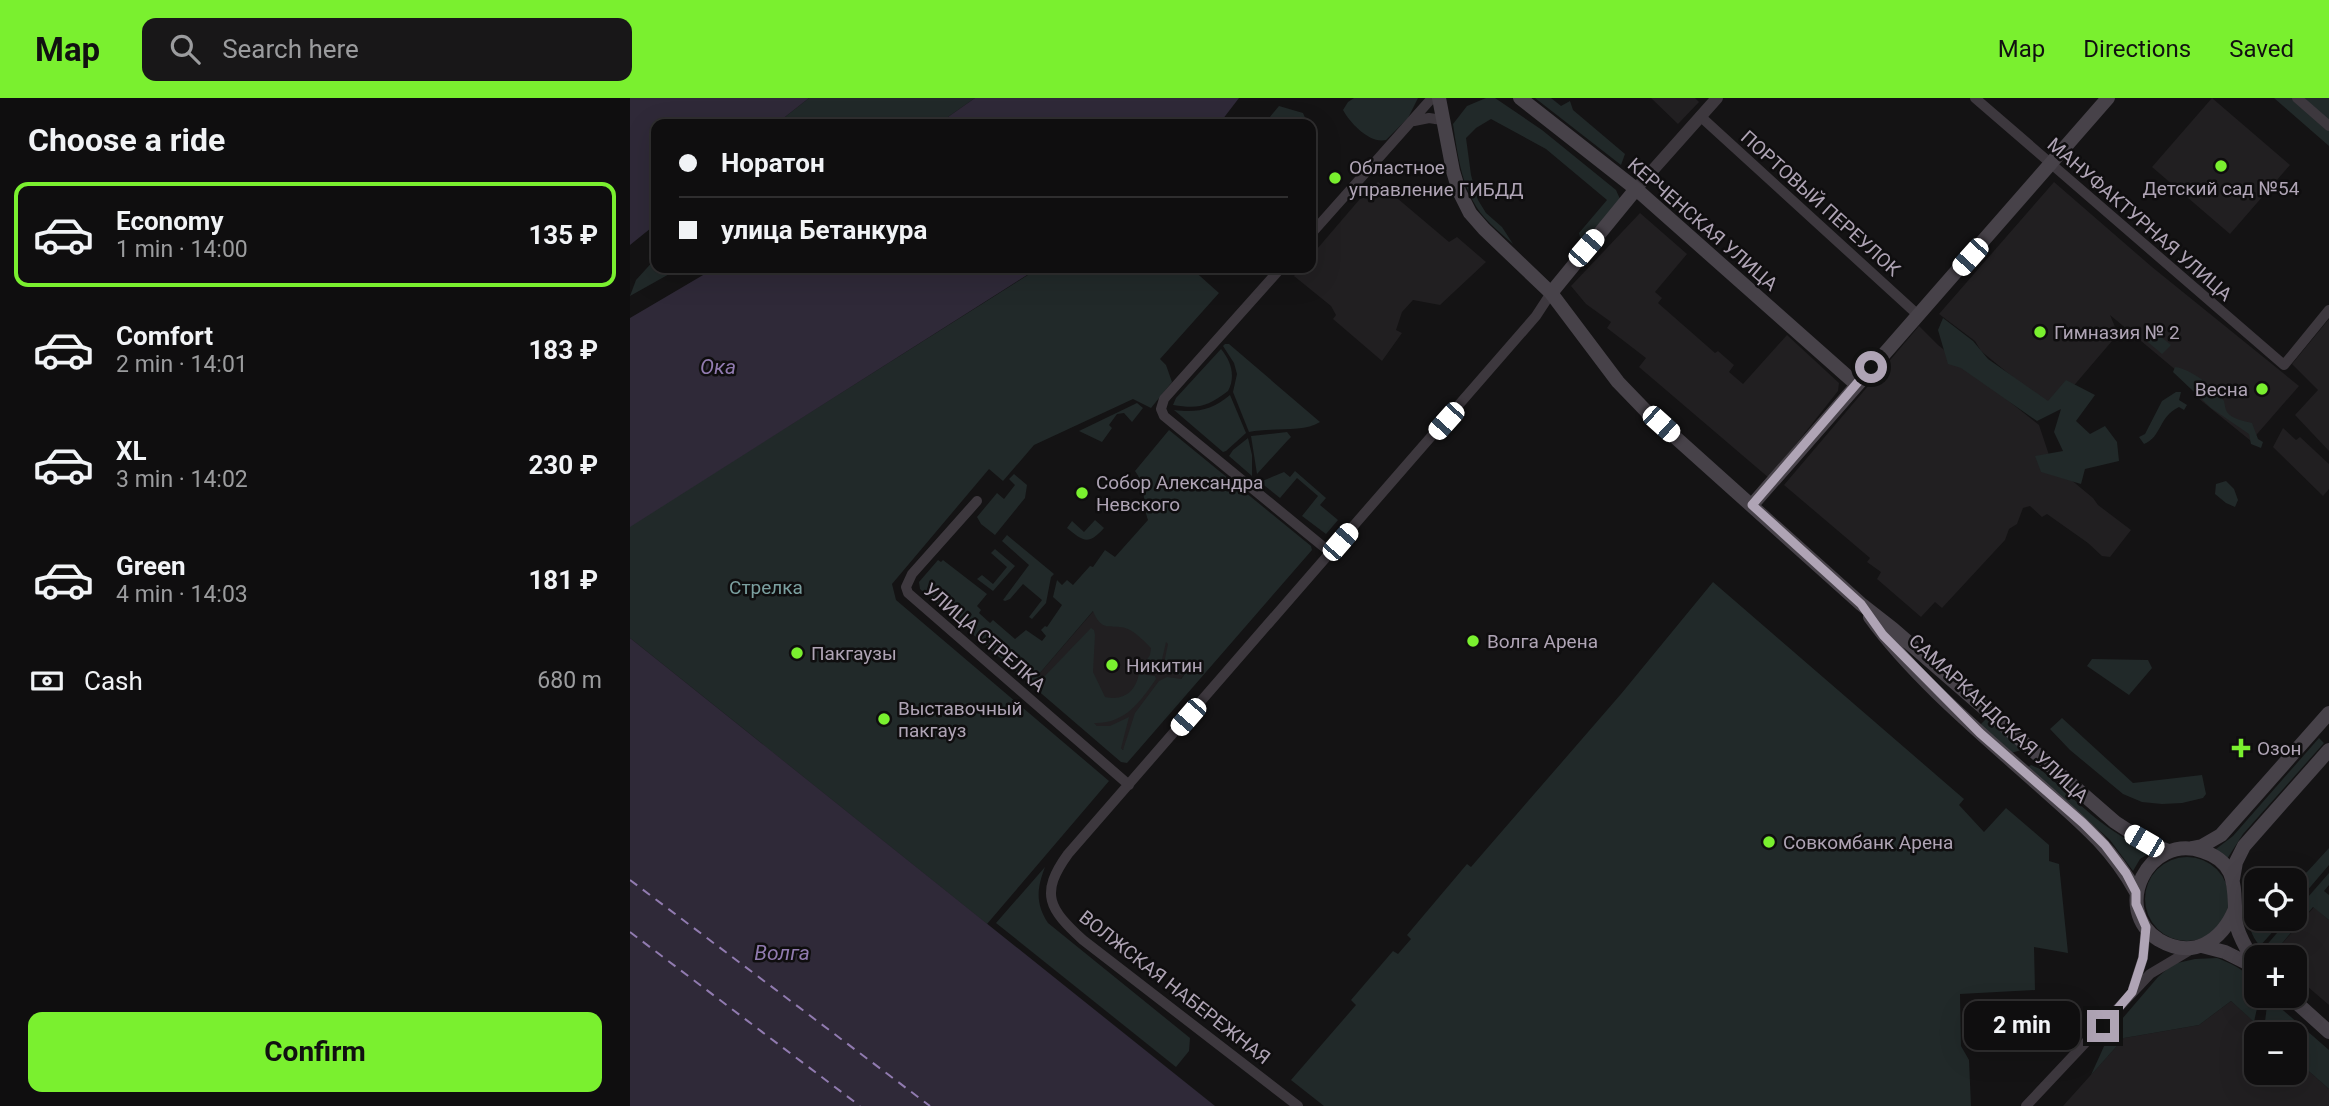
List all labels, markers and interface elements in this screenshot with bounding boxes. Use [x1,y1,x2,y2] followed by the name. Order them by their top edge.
[142,18,632,81] search box
[35,30,100,69] text: Map
[166,30,204,68] icon: search
[222,34,359,64] text: Search here
[1998,35,2045,63] text: Map
[2083,35,2191,63] text: Directions
[2229,35,2294,63] text: Saved
[28,121,225,159] text: Choose a ride
[1736,126,1906,282] street label: ПОРТОВЫЙ ПЕРЕУЛОК
[2043,133,2237,306] street label: МАНУФАКТУРНАЯ УЛИЦА
[721,148,825,178] text: Норатон
[1623,153,1783,296] street label: КЕРЧЕНСКАЯ УЛИЦА
[1349,156,1523,201] place label: Областное управление ГИБДД
[2213,158,2229,174] marker: Детский сад №54
[1327,170,1343,186] marker: Областное управление ГИБДД
[2143,177,2300,200] place label: Детский сад №54
[32,203,95,266] icon: car
[116,206,223,236] text: Economy
[721,215,927,245] text: улица Бетанкура
[528,220,598,250] text: 135 ₽
[1565,225,1608,271] car
[1949,234,1992,280] car
[116,236,248,263] text: 1 min · 14:00
[32,318,95,381] icon: car
[116,321,213,351] text: Comfort
[2054,321,2180,344] place label: Гимназия № 2
[2032,324,2048,340] marker: Гимназия № 2
[528,335,598,365] text: 183 ₽
[116,351,248,378] text: 2 min · 14:01
[1855,351,1887,383] route start
[700,355,736,379] water label: Ока
[2195,378,2248,401] place label: Весна
[2254,381,2270,397] marker: Весна
[1425,398,1468,444] car
[1639,402,1684,446] car
[32,433,95,496] icon: car
[116,436,147,466] text: XL
[528,450,598,480] text: 230 ₽
[116,466,248,493] text: 3 min · 14:02
[1096,471,1263,516] place label: Собор Александра Невского
[1074,485,1090,501] marker: Собор Александра Невского
[1319,519,1362,565] car
[32,548,95,611] icon: car
[116,551,186,581] text: Green
[528,565,598,595] text: 181 ₽
[729,576,803,599] park label: Стрелка
[919,578,1051,697] street label: УЛИЦА СТРЕЛКА
[116,581,248,608] text: 4 min · 14:03
[1904,629,2094,808] street label: САМАРКАНДСКАЯ УЛИЦА
[1487,630,1598,653] place label: Волга Арена
[1465,633,1481,649] marker: Волга Арена
[811,642,897,665] place label: Пакгаузы
[789,645,805,661] marker: Пакгаузы
[1126,654,1203,677] place label: Никитин
[1104,657,1120,673] marker: Никитин
[28,662,66,700] icon: cash
[84,666,143,696] text: Cash
[537,667,602,694] text: 680 m
[1167,694,1210,740] car
[898,697,1023,742] place label: Выставочный пакгауз
[876,711,892,727] marker: Выставочный пакгауз
[2257,737,2302,760] place label: Озон
[2231,738,2251,758] marker: Озон
[2121,821,2168,861] car
[1783,831,1953,854] place label: Совкомбанк Арена
[1761,834,1777,850] marker: Совкомбанк Арена
[2244,868,2307,1085] map controls
[2244,868,2307,931] button: locate
[1075,906,1275,1069] street label: ВОЛЖСКАЯ НАБЕРЕЖНАЯ
[754,941,810,965] water label: Волга
[2244,945,2307,1008] button: +
[1963,1002,2078,1051] callout: 2 min
[2087,1010,2119,1042] route end
[28,1012,602,1092] button: Confirm
[1993,1012,2051,1039] text: 2 min
[2244,1022,2307,1085] button: −

